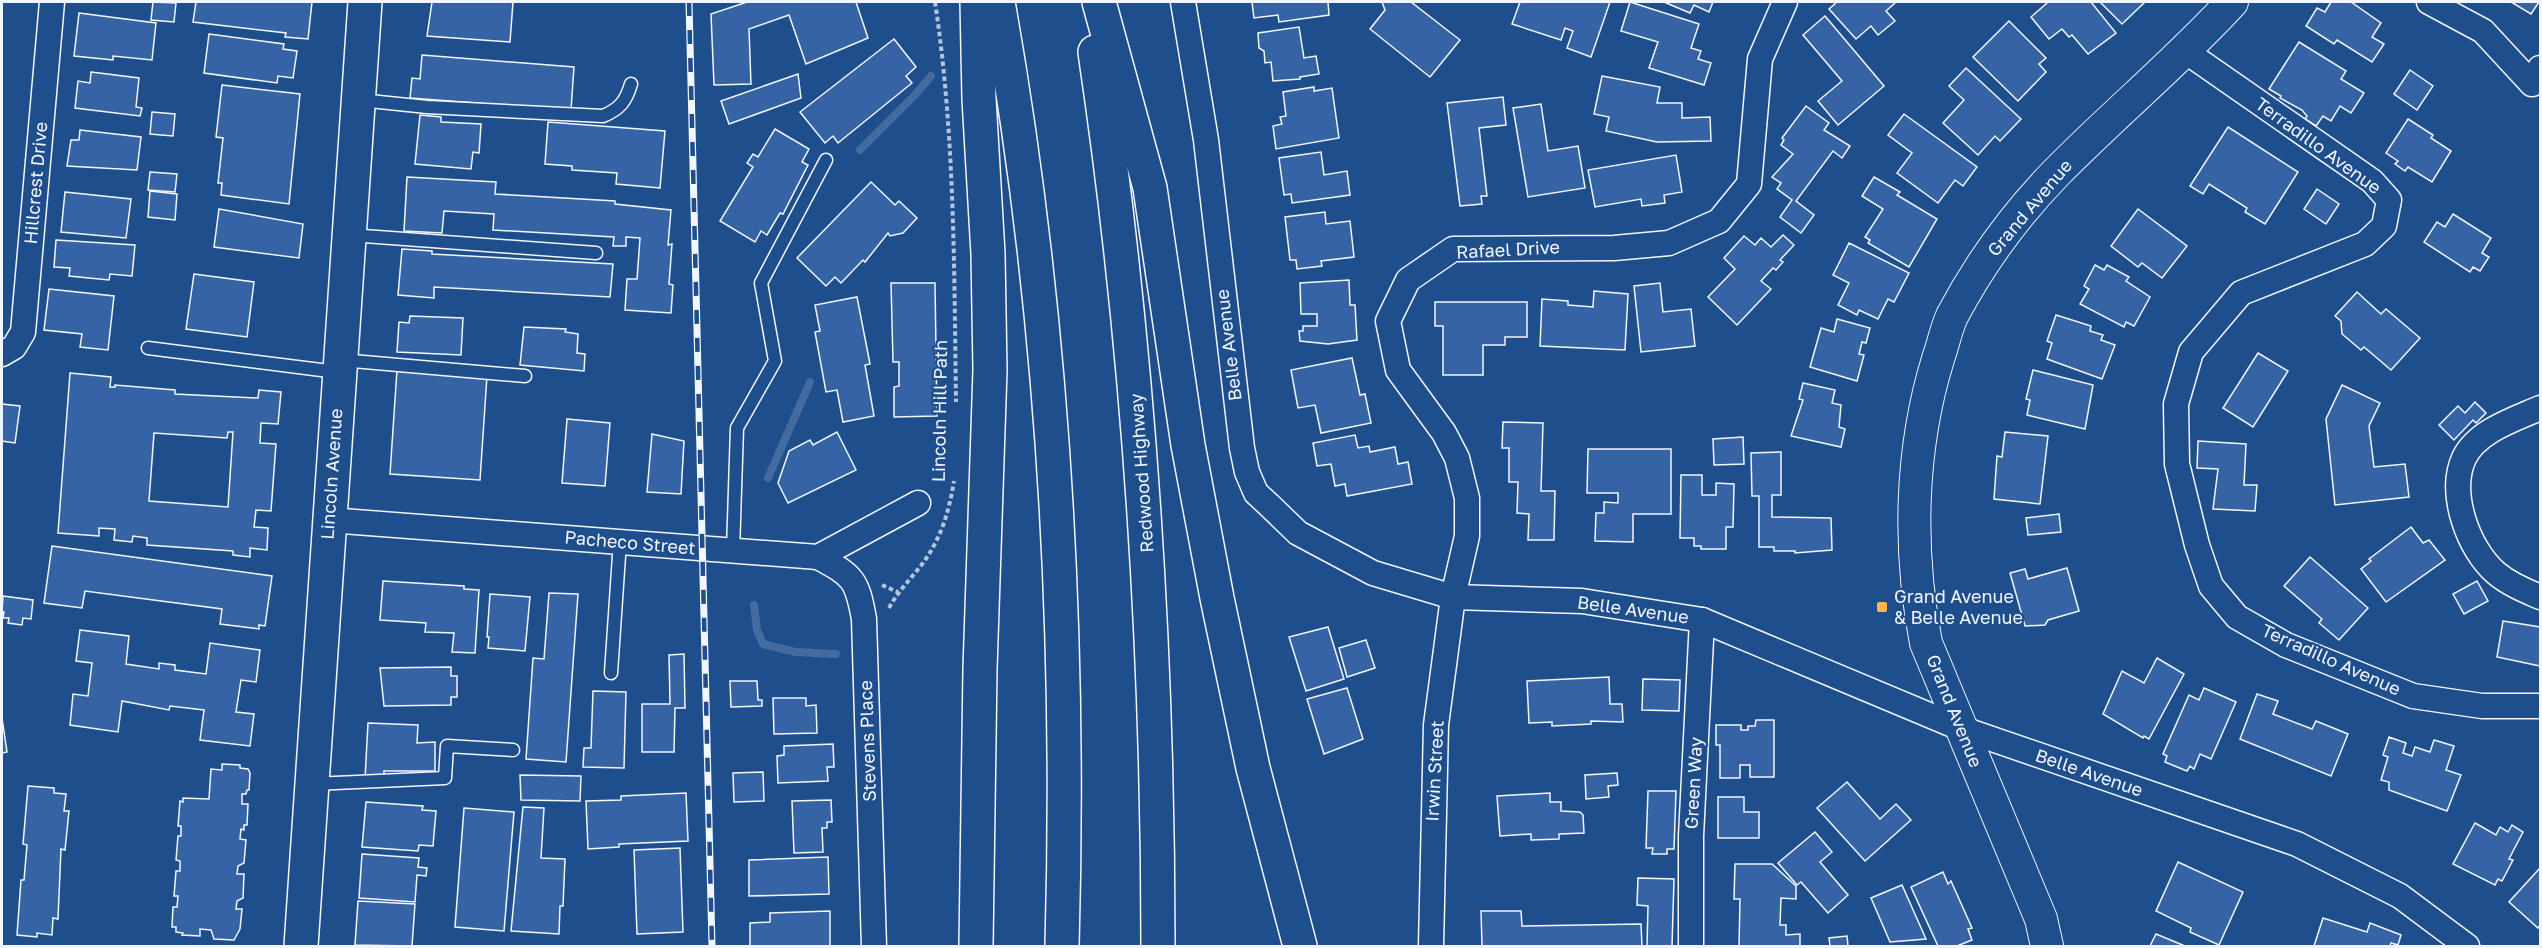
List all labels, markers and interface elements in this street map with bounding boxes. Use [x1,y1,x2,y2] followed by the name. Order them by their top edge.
[2251,92,2386,198] street label: Terradillo Avenue
[19,121,51,245] street label: Hillcrest Drive
[1982,154,2076,260] street label: Grand Avenue
[1455,235,1560,263] street label: Rafael Drive
[1210,288,1246,402] street label: Belle Avenue
[927,340,951,482] street label: Lincoln Hill Path
[1124,393,1158,554] street label: Redwood Highway
[315,408,347,540] street label: Lincoln Avenue
[564,525,697,559] street label: Pacheco Street
[1894,585,2023,628] place label: Grand Avenue & Belle Avenue
[1576,590,1690,628] street label: Belle Avenue
[1875,600,1889,614] marker: Grand Avenue & Belle Avenue
[2258,619,2404,700] street label: Terradillo Avenue
[1922,651,1988,770] street label: Grand Avenue
[854,680,880,802] street label: Stevens Place
[1420,720,1448,822] street label: Irwin Street
[1680,736,1706,830] street label: Green Way
[2033,743,2146,801] street label: Belle Avenue

